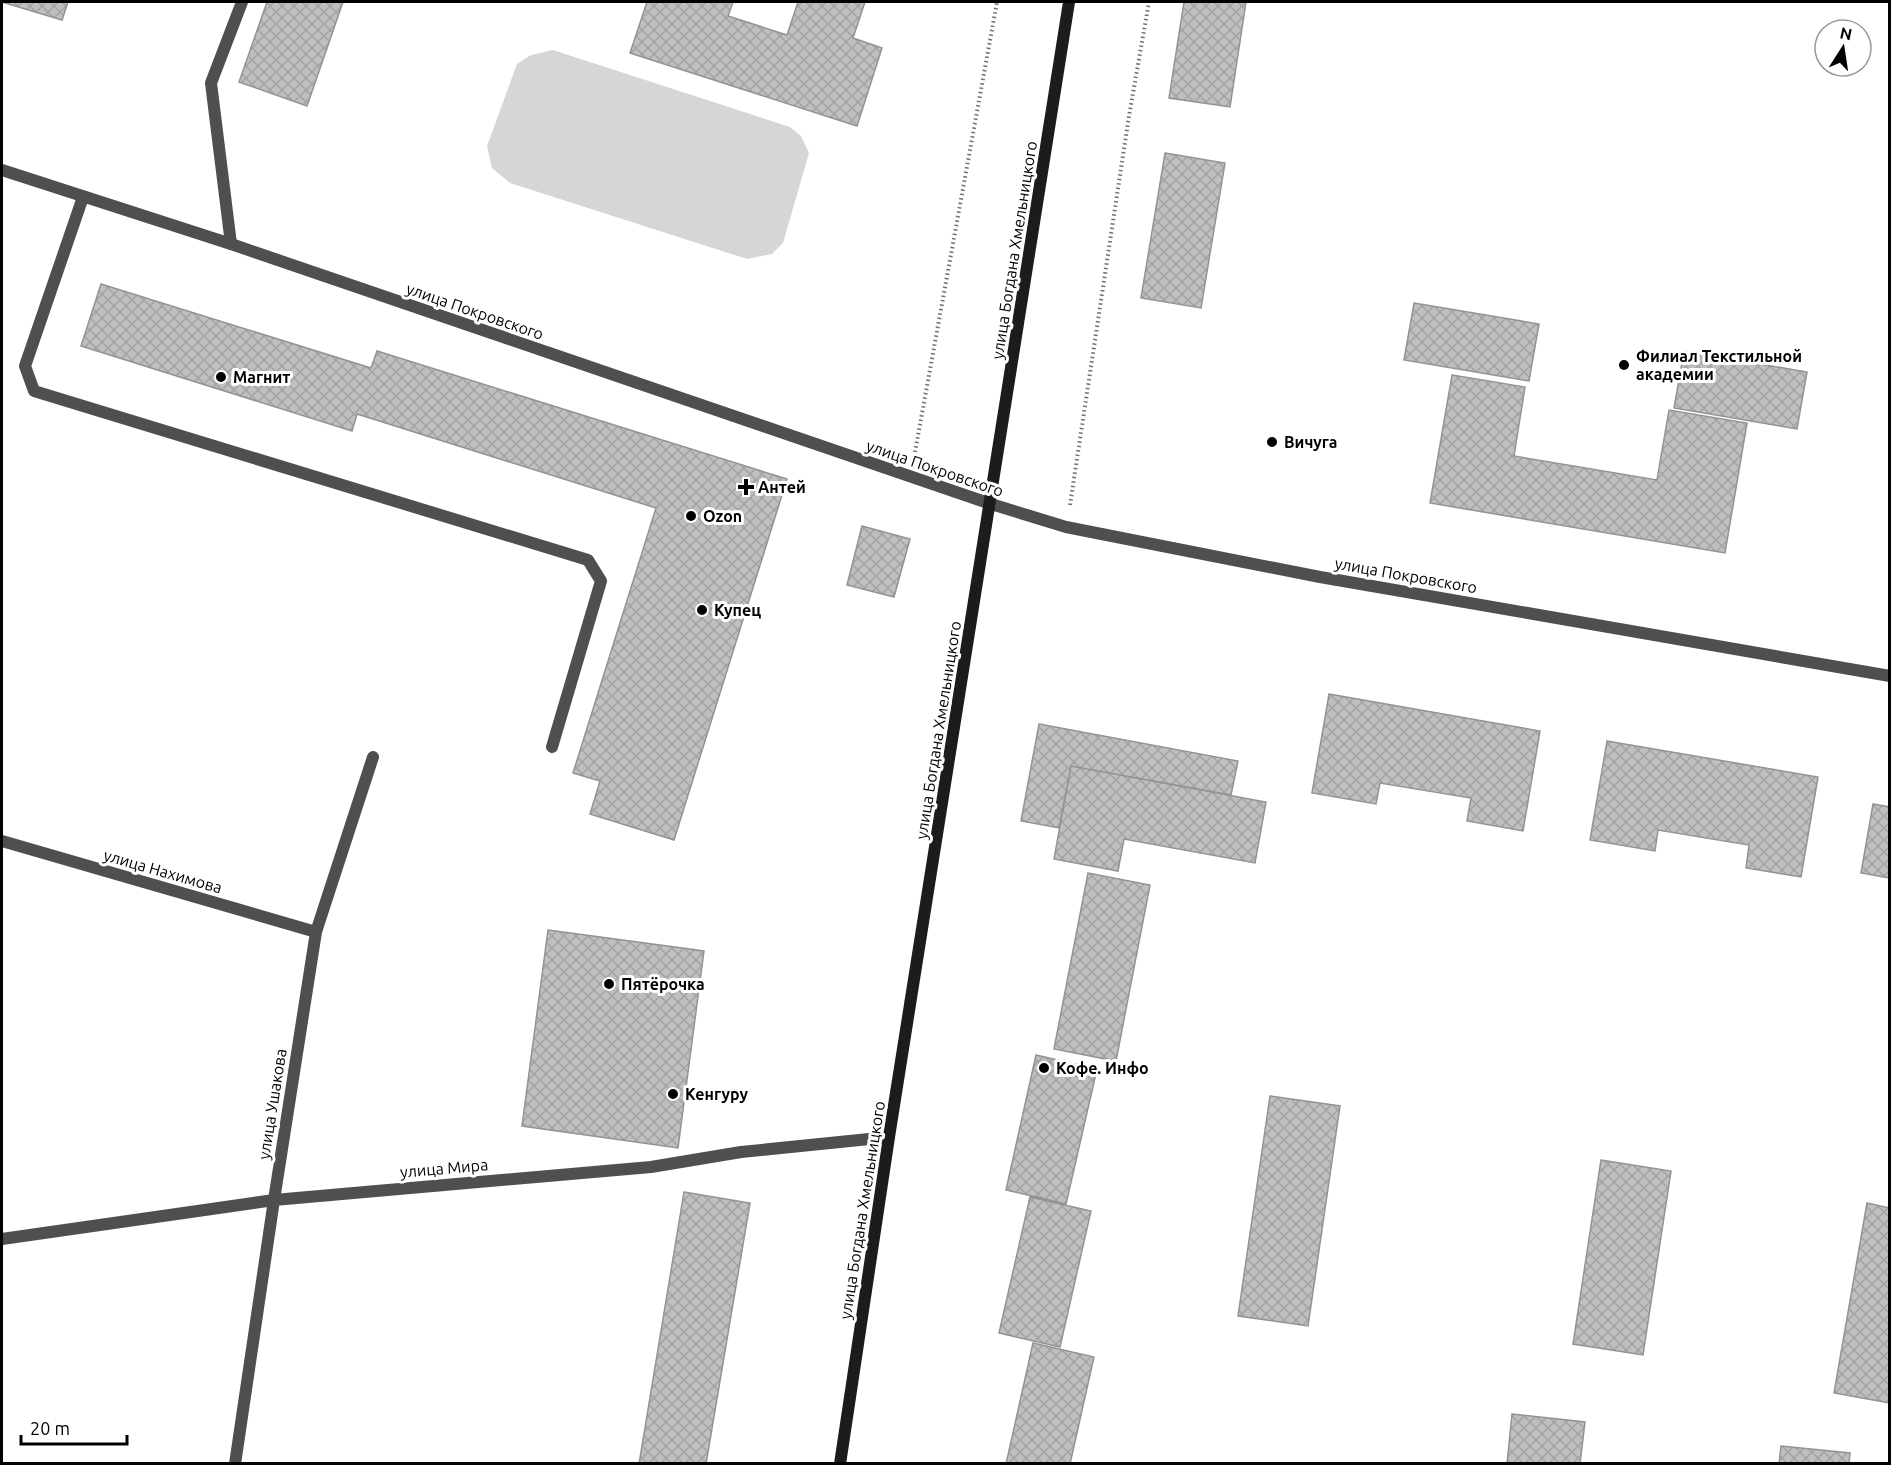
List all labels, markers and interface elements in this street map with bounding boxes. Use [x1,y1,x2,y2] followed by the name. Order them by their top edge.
[1813,18,1873,78] north arrow
[1838,23,1854,43] text: N
[988,140,1040,360] street label: улица Богдана Хмельницкого
[404,279,546,343] street label: улица Покровского
[1636,347,1802,383] place label: Филиал Текстильной академии
[1617,358,1631,372] marker: Филиал Текстильной академии
[233,368,290,386] place label: Магнит
[214,370,228,384] marker: Магнит
[1284,433,1338,451] place label: Вичуга
[1265,435,1279,449] marker: Вичуга
[864,436,1006,500] street label: улица Покровского
[758,478,806,496] place label: Антей
[739,480,753,494] marker: Антей
[703,507,742,525] place label: Ozon
[684,509,698,523] marker: Ozon
[1333,554,1479,596] street label: улица Покровского
[714,601,761,619] place label: Купец
[695,603,709,617] marker: Купец
[912,620,964,840] street label: улица Богдана Хмельницкого
[102,845,224,897] street label: улица Нахимова
[621,975,705,993] place label: Пятёрочка
[602,977,616,991] marker: Пятёрочка
[254,1047,290,1161] street label: улица Ушакова
[1056,1059,1149,1077] place label: Кофе. Инфо
[1037,1061,1051,1075] marker: Кофе. Инфо
[685,1085,749,1103] place label: Кенгуру
[666,1087,680,1101] marker: Кенгуру
[836,1100,888,1320] street label: улица Богдана Хмельницкого
[399,1155,489,1181] street label: улица Мира
[21,1408,128,1446] scale bar
[30,1418,70,1438] text: 20 m

